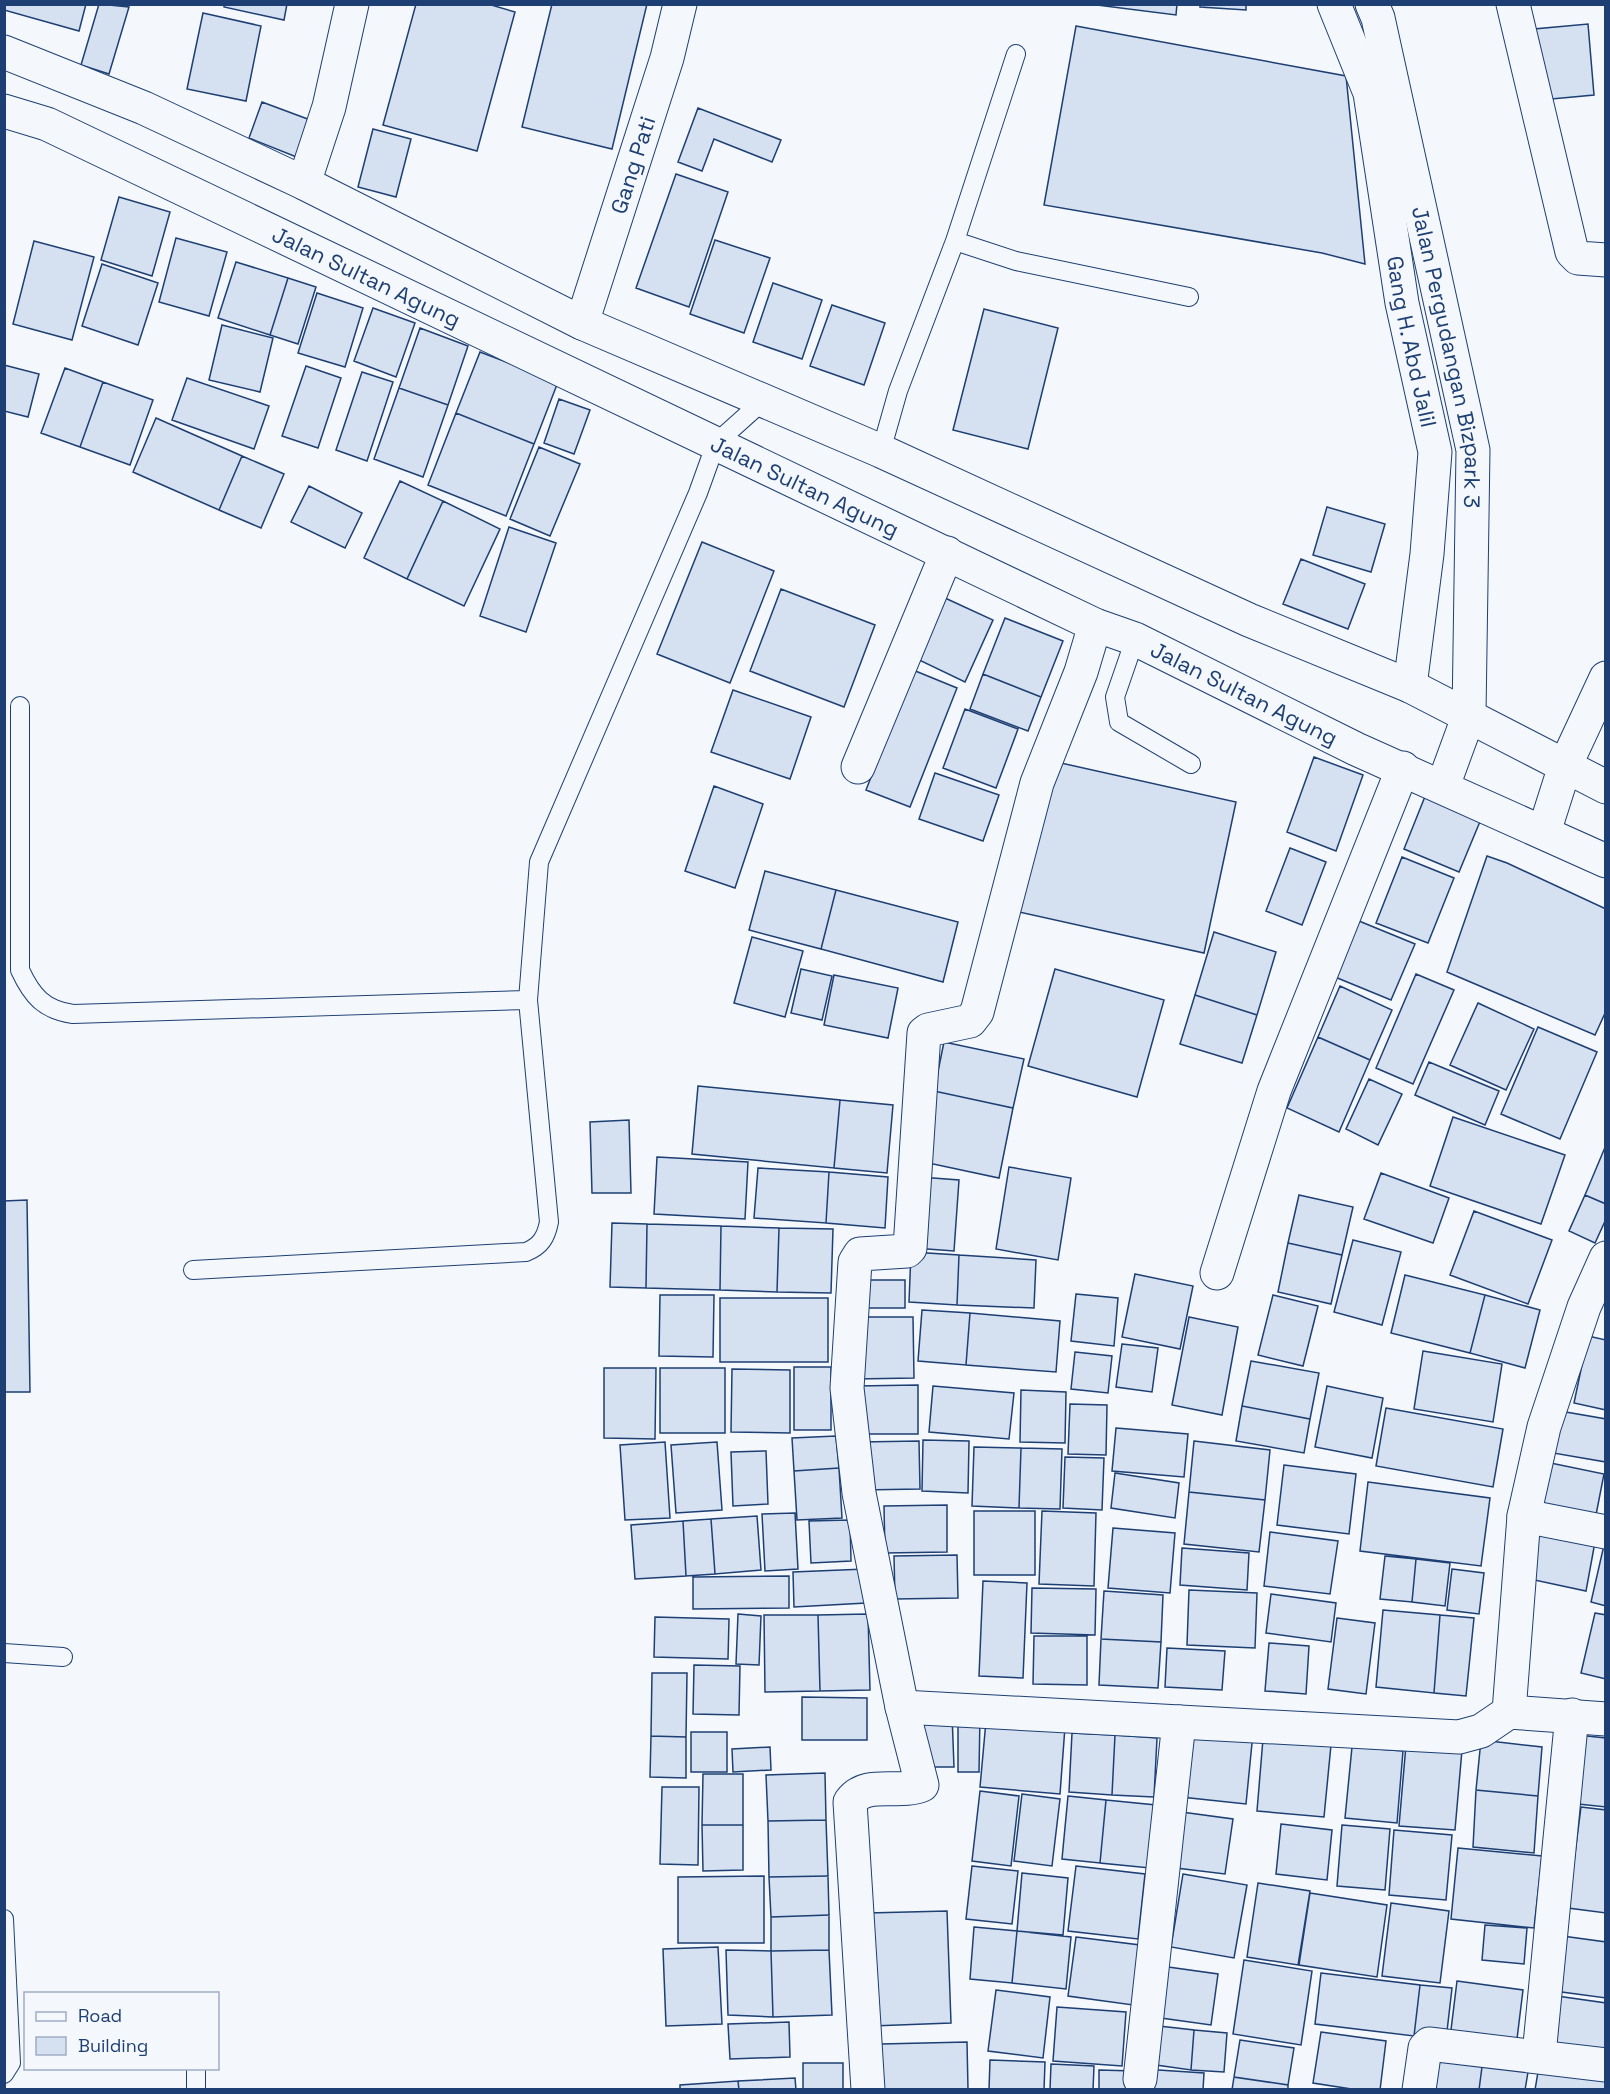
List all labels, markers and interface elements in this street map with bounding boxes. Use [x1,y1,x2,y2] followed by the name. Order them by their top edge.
[604,113,661,217] street label: Gang Pati
[1406,204,1488,508] street label: Jalan Pergudangan Bizpark 3
[268,220,465,334] street label: Jalan Sultan Agung
[1381,254,1443,430] street label: Gang H. Abd Jalil
[706,429,904,543] street label: Jalan Sultan Agung
[1146,635,1342,752] street label: Jalan Sultan Agung
[24,1992,219,2070] legend
[78,2004,122,2027] text: Road
[78,2034,148,2057] text: Building

